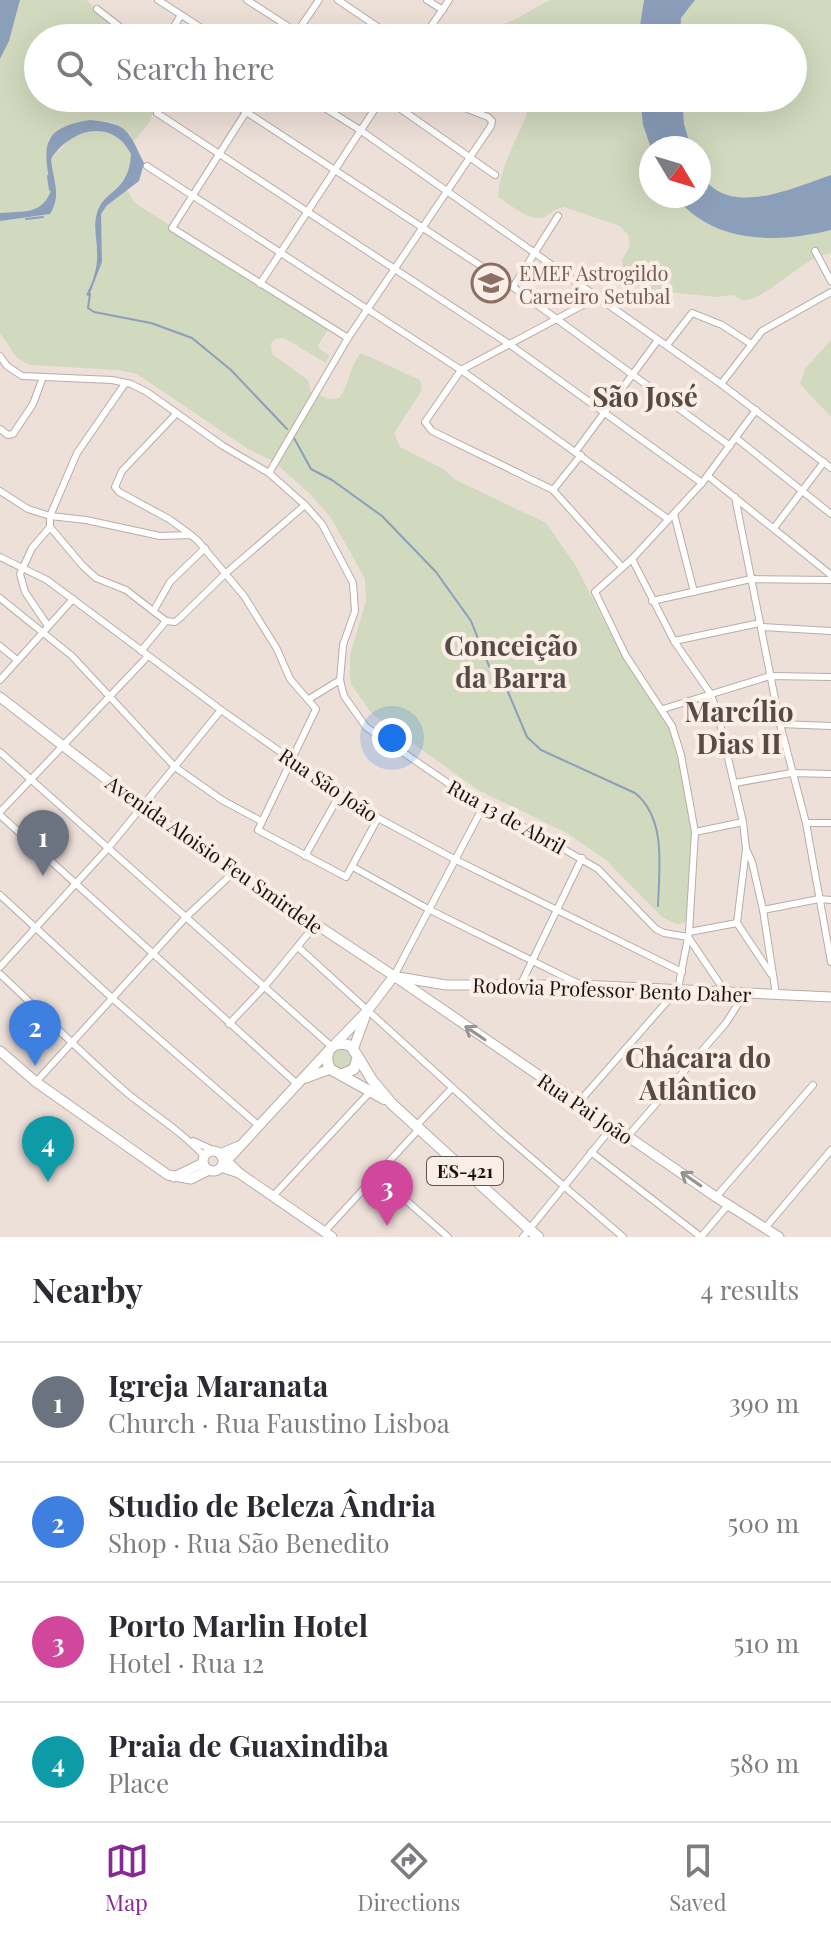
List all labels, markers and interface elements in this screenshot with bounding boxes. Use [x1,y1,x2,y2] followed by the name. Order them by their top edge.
[24,24,807,112] search box
[52,46,96,90] icon: search
[116,48,275,88] text: Search here
[639,136,711,208] north arrow
[519,259,671,309] place label: EMEF Astrogildo Carneiro Setubal
[470,262,512,304] school or university icon: EMEF Astrogildo Carneiro Setubal
[592,377,698,414] district label: São José
[444,626,578,695] district label: Conceição da Barra
[684,692,794,761] district label: Marcílio Dias II
[372,718,412,758] your location
[274,741,384,827] street label: Rua São João
[100,768,329,939] street label: Avenida Aloisio Feu Smirdele
[443,773,571,860] street label: Rua 13 de Abril
[17,810,69,876] pin: 1
[472,971,752,1007] street label: Rodovia Professor Bento Daher
[9,1000,61,1066] pin: 2
[465,1025,487,1042] one-way arrow
[625,1038,771,1107] district label: Chácara do Atlântico
[533,1066,639,1150] street label: Rua Pai João
[22,1116,74,1182] pin: 4
[427,1157,503,1185] road number: ES-421
[361,1160,413,1226] pin: 3
[680,1171,702,1187] one-way arrow
[32,1266,143,1312] text: Nearby
[700,1272,799,1307] text: 4 results
[108,1365,328,1405] text: Igreja Maranata
[53,1385,63,1420] text: 1
[729,1385,799,1420] text: 390 m
[108,1405,450,1440] text: Church · Rua Faustino Lisboa
[108,1485,436,1525] text: Studio de Beleza Ândria
[51,1505,65,1540] text: 2
[727,1505,799,1540] text: 500 m
[108,1525,389,1560] text: Shop · Rua São Benedito
[108,1605,368,1645] text: Porto Marlin Hotel
[52,1625,64,1660] text: 3
[733,1625,799,1660] text: 510 m
[108,1645,264,1680] text: Hotel · Rua 12
[108,1725,389,1765] text: Praia de Guaxindiba
[51,1745,65,1780] text: 4
[730,1745,799,1780] text: 580 m
[108,1765,169,1800] text: Place
[105,1839,149,1917] tab: Map
[358,1839,460,1917] tab: Directions
[669,1839,727,1917] tab: Saved

